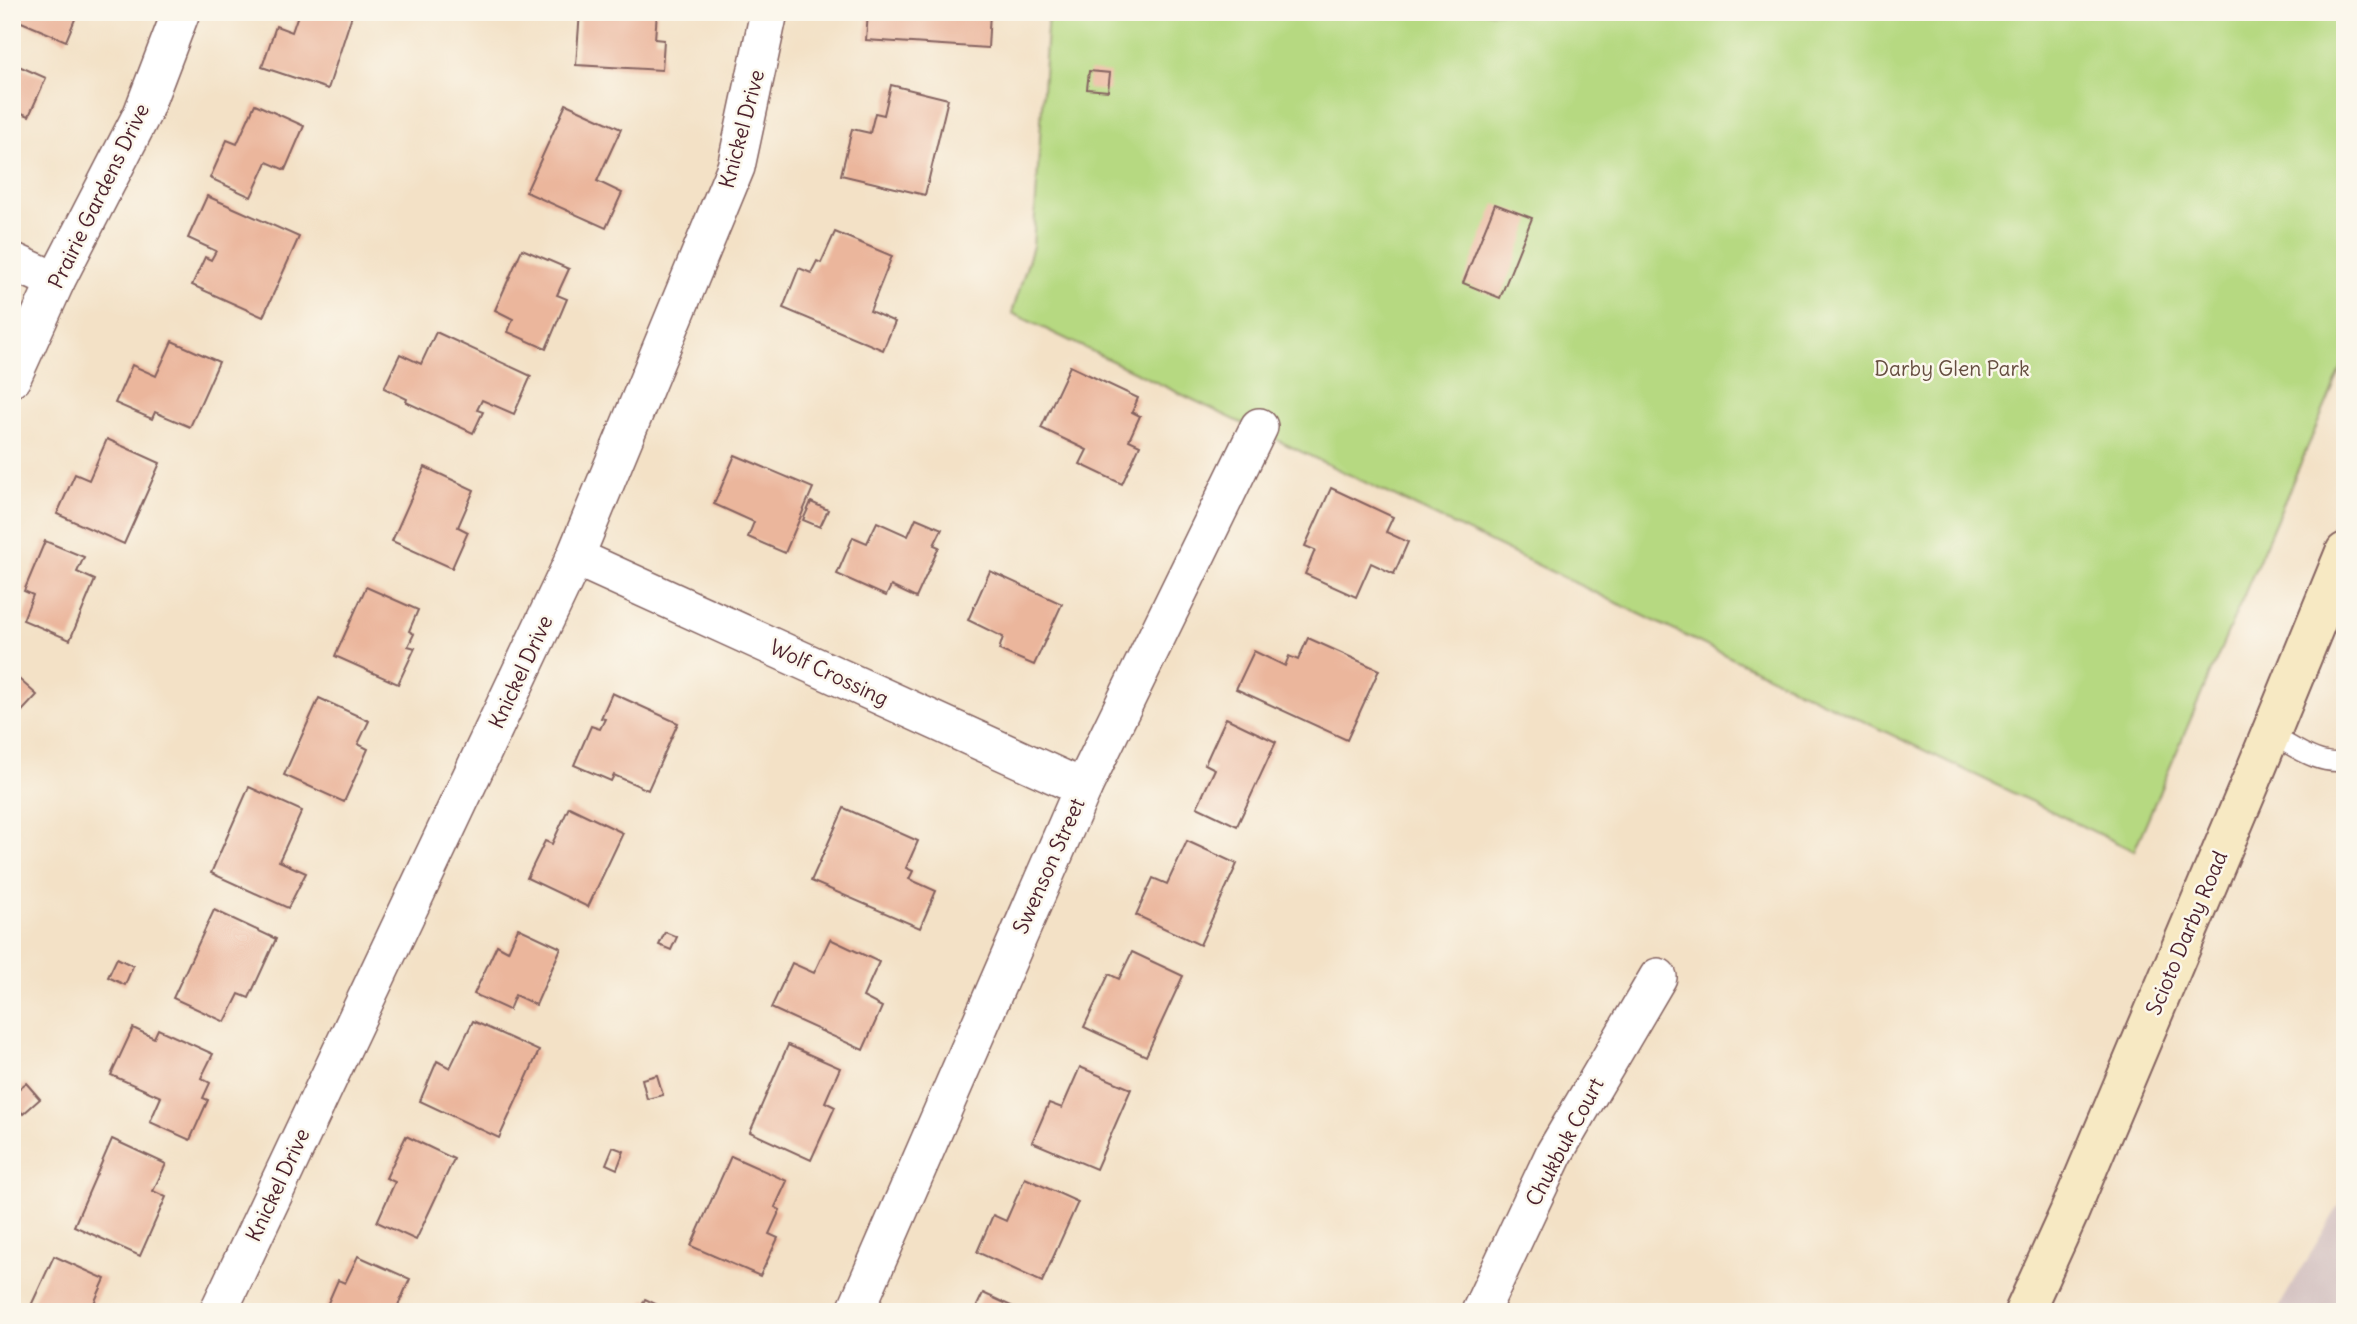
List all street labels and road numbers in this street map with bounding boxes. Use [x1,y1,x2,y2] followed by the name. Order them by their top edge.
[713,67,770,191] street label: Knickel Drive
[42,99,155,293] street label: Prairie Gardens Drive
[483,611,559,733] street label: Knickel Drive
[765,633,893,712] street label: Wolf Crossing
[1007,794,1091,938] street label: Swenson Street
[2140,847,2233,1019] street label: Scioto Darby Road
[1519,1073,1610,1211] street label: Chukbuk Court
[240,1124,316,1246] street label: Knickel Drive

